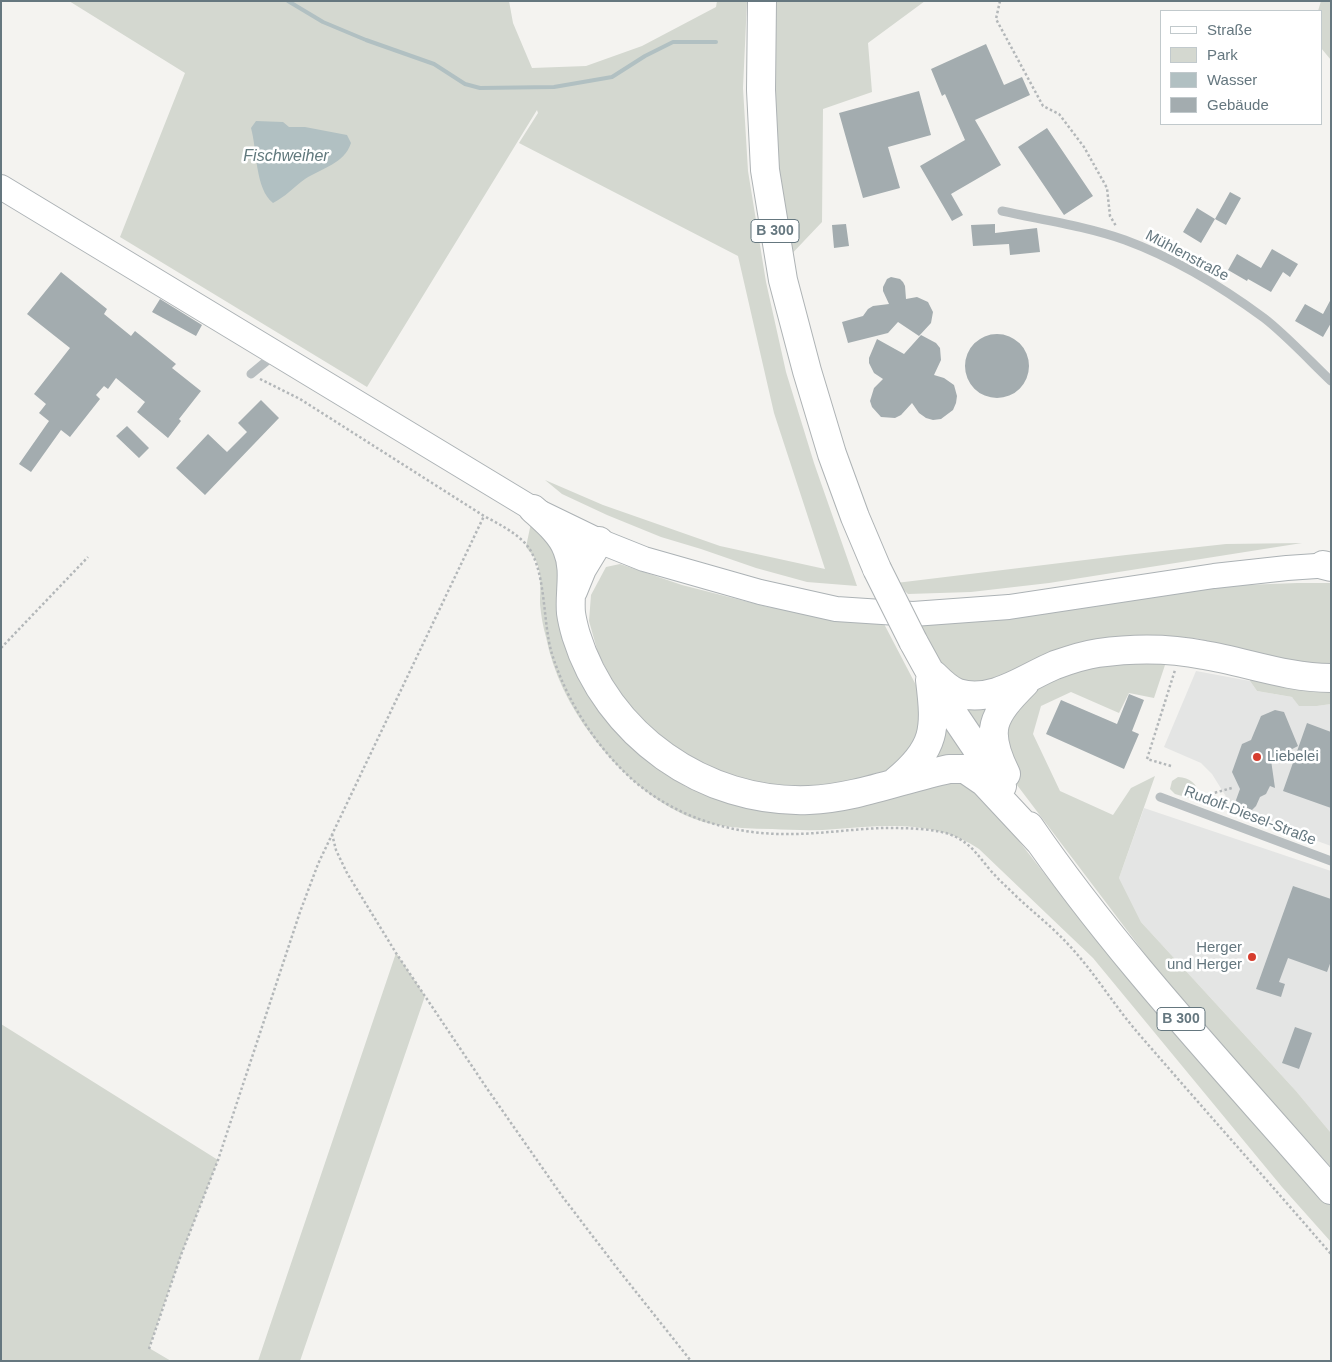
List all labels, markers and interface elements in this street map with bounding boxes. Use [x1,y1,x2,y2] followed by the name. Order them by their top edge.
[1160,10,1322,125] legend
[1207,21,1252,38] text: Straße
[1207,46,1238,63] text: Park
[1207,71,1257,88] text: Wasser
[1207,96,1269,113] text: Gebäude
[243,147,329,167] water label: Fischweiher
[751,220,799,242] road number: B 300
[1142,227,1232,285] street label: Mühlenstraße
[1267,748,1319,766] place label: Liebelei
[1251,751,1263,763] marker: Liebelei
[1181,783,1319,849] street label: Rudolf-Diesel-Straße
[1167,939,1242,974] place label: Herger und Herger
[1246,951,1258,963] marker: Herger und Herger
[1157,1008,1205,1030] road number: B 300

